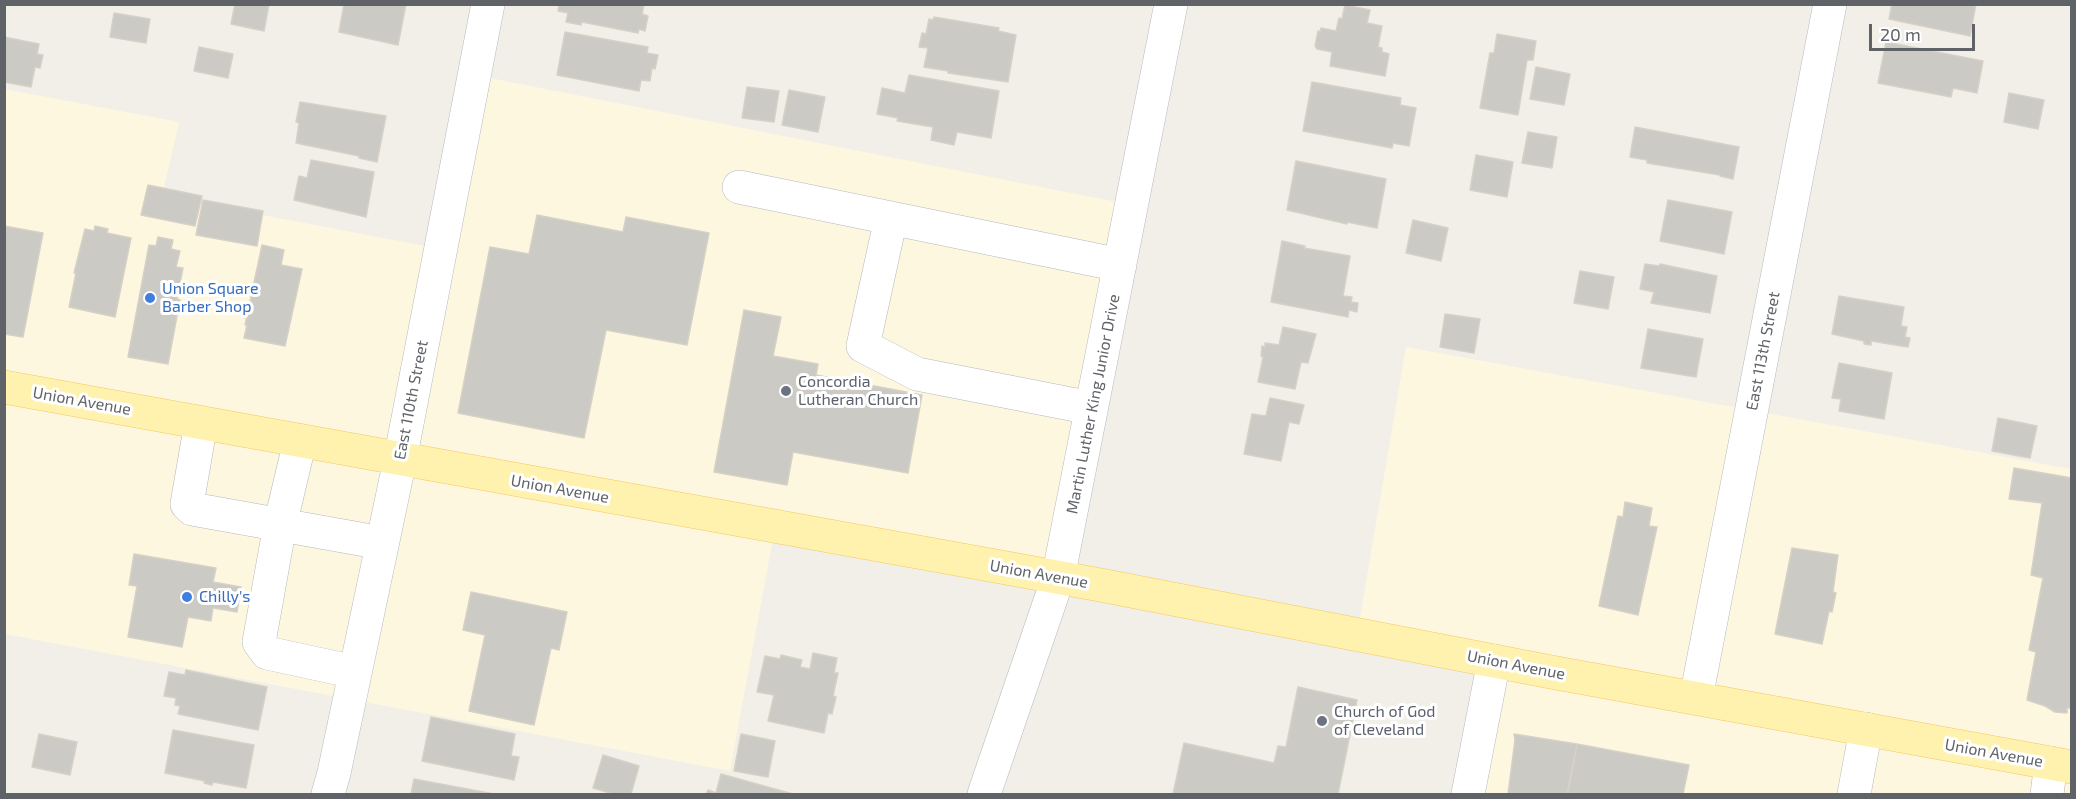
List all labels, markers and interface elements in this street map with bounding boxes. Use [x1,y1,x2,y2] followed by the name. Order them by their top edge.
[1872,12,1978,50] scale bar
[1880,23,1921,45] text: 20 m
[162,279,259,317] place label: Union Square Barber Shop
[1742,290,1784,412] street label: East 113th Street
[143,291,157,305] marker: Union Square Barber Shop
[1062,292,1124,516] street label: Martin Luther King Junior Drive
[390,339,432,461] street label: East 110th Street
[798,372,918,410] place label: Concordia Lutheran Church
[31,383,133,419] street label: Union Avenue
[779,384,793,398] marker: Concordia Lutheran Church
[509,471,611,507] street label: Union Avenue
[988,556,1090,592] street label: Union Avenue
[199,587,250,607] place label: Chilly's
[180,590,194,604] marker: Chilly's
[1465,646,1567,684] street label: Union Avenue
[1334,702,1435,740] place label: Church of God of Cleveland
[1315,714,1329,728] marker: Church of God of Cleveland
[1943,735,2045,771] street label: Union Avenue

